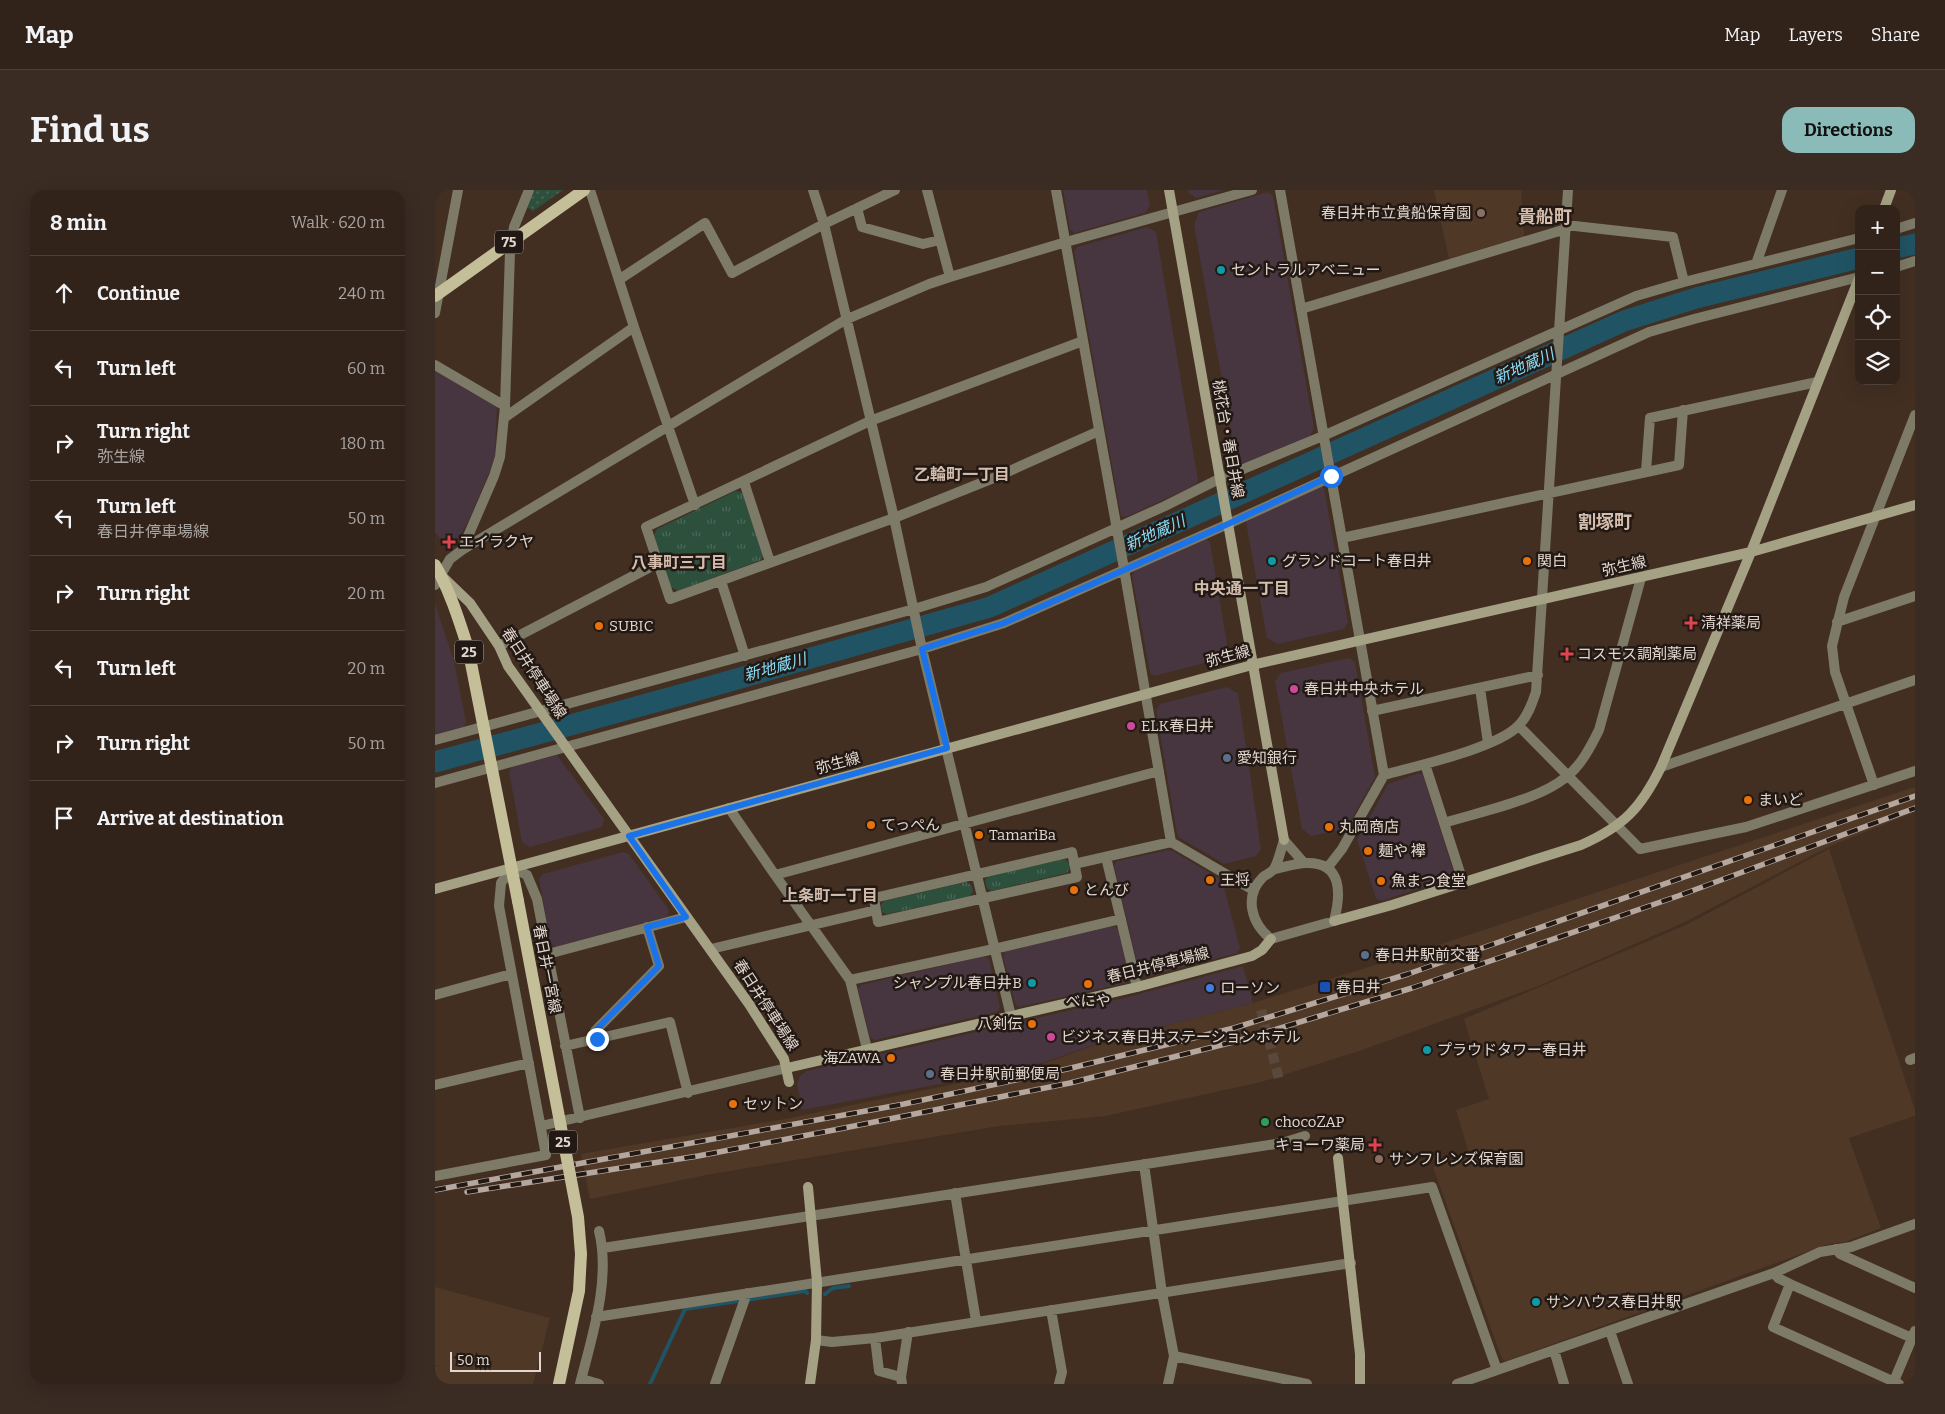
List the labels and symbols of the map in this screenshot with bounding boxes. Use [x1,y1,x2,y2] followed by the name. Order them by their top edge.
[1321,204,1471,222] place label: 春日井市立貴船保育園
[1518,206,1572,228] district label: 貴船町
[1475,207,1487,219] marker: 春日井市立貴船保育園
[495,231,523,254] road number: 75
[1231,261,1381,279] place label: セントラルアベニュー
[1215,264,1227,276] marker: セントラルアベニュー
[1491,343,1559,388] water label: 新地蔵川
[1209,378,1247,500] street label: 桃花台・春日井線
[914,465,1010,484] district label: 乙輪町一丁目
[1320,465,1343,488] route start
[1122,510,1190,555] water label: 新地蔵川
[1578,511,1632,533] district label: 割塚町
[459,533,534,551] place label: エイラクヤ
[443,536,455,548] marker: エイラクヤ
[1282,552,1432,570] place label: グランドコート春日井
[1537,552,1567,570] place label: 関白
[1600,552,1648,580] street label: 弥生線
[631,553,727,572] district label: 八事町三丁目
[1266,555,1278,567] marker: グランドコート春日井
[1521,555,1533,567] marker: 関白
[1194,579,1290,598] district label: 中央通一丁目
[1701,614,1761,632] place label: 清祥薬局
[609,617,653,635] place label: SUBIC
[1685,617,1697,629] marker: 清祥薬局
[593,620,605,632] marker: SUBIC
[498,624,570,722] street label: 春日井停車場線
[455,641,483,664] road number: 25
[1204,641,1252,671] street label: 弥生線
[1577,645,1697,663] place label: コスモス調剤薬局
[742,648,810,685] water label: 新地蔵川
[1561,648,1573,660] marker: コスモス調剤薬局
[1304,680,1424,698] place label: 春日井中央ホテル
[1288,683,1300,695] marker: 春日井中央ホテル
[1141,717,1214,735] place label: ELK春日井
[1125,720,1137,732] marker: ELK春日井
[814,748,862,778] street label: 弥生線
[1237,749,1297,767] place label: 愛知銀行
[1221,752,1233,764] marker: 愛知銀行
[1758,791,1803,809] place label: まいど
[1742,794,1754,806] marker: まいど
[881,816,940,834] place label: てっぺん
[1339,818,1399,836] place label: 丸岡商店
[865,819,877,831] marker: てっぺん
[1323,821,1335,833] marker: 丸岡商店
[989,826,1056,844] place label: TamariBa
[973,829,985,841] marker: TamariBa
[1378,842,1426,860] place label: 麺や 襷
[1362,845,1374,857] marker: 麺や 襷
[1220,871,1250,889] place label: 王将
[1391,872,1466,890] place label: 魚まつ食堂
[1204,874,1216,886] marker: 王将
[1375,875,1387,887] marker: 魚まつ食堂
[1084,881,1129,899] place label: とんび
[1068,884,1080,896] marker: とんび
[782,886,878,905] district label: 上条町一丁目
[530,923,564,1015] street label: 春日井一宮線
[1105,944,1211,986] street label: 春日井停車場線
[1375,946,1480,964] place label: 春日井駅前交番
[1359,949,1371,961] marker: 春日井駅前交番
[730,956,802,1054] street label: 春日井停車場線
[893,974,1022,992] place label: シャンプル春日井B
[1026,977,1038,989] marker: シャンプル春日井B
[1082,978,1094,990] marker: べにや
[1336,978,1381,996] place label: 春日井
[1220,979,1280,997] place label: ローソン
[1318,980,1332,994] marker: 春日井
[1204,982,1216,994] marker: ローソン
[1065,992,1111,1010] place label: べにや
[977,1015,1022,1033] place label: 八剣伝
[1026,1018,1038,1030] marker: 八剣伝
[586,1028,609,1051] route end
[1061,1028,1301,1046] place label: ビジネス春日井ステーションホテル
[1045,1031,1057,1043] marker: ビジネス春日井ステーションホテル
[1437,1041,1587,1059] place label: プラウドタワー春日井
[1421,1044,1433,1056] marker: プラウドタワー春日井
[823,1049,881,1067] place label: 海ZAWA
[885,1052,897,1064] marker: 海ZAWA
[940,1065,1060,1083] place label: 春日井駅前郵便局
[924,1068,936,1080] marker: 春日井駅前郵便局
[743,1095,803,1113] place label: セットン
[727,1098,739,1110] marker: セットン
[1275,1113,1345,1131] place label: chocoZAP
[1259,1116,1271,1128] marker: chocoZAP
[549,1130,577,1154] road number: 25
[1275,1136,1365,1154] place label: キョーワ薬局
[1369,1139,1381,1151] marker: キョーワ薬局
[1389,1150,1523,1168] place label: サンフレンズ保育園
[1373,1153,1385,1165] marker: サンフレンズ保育園
[1546,1293,1681,1311] place label: サンハウス春日井駅
[1530,1296,1542,1308] marker: サンハウス春日井駅
[450,1349,541,1372] scale bar

